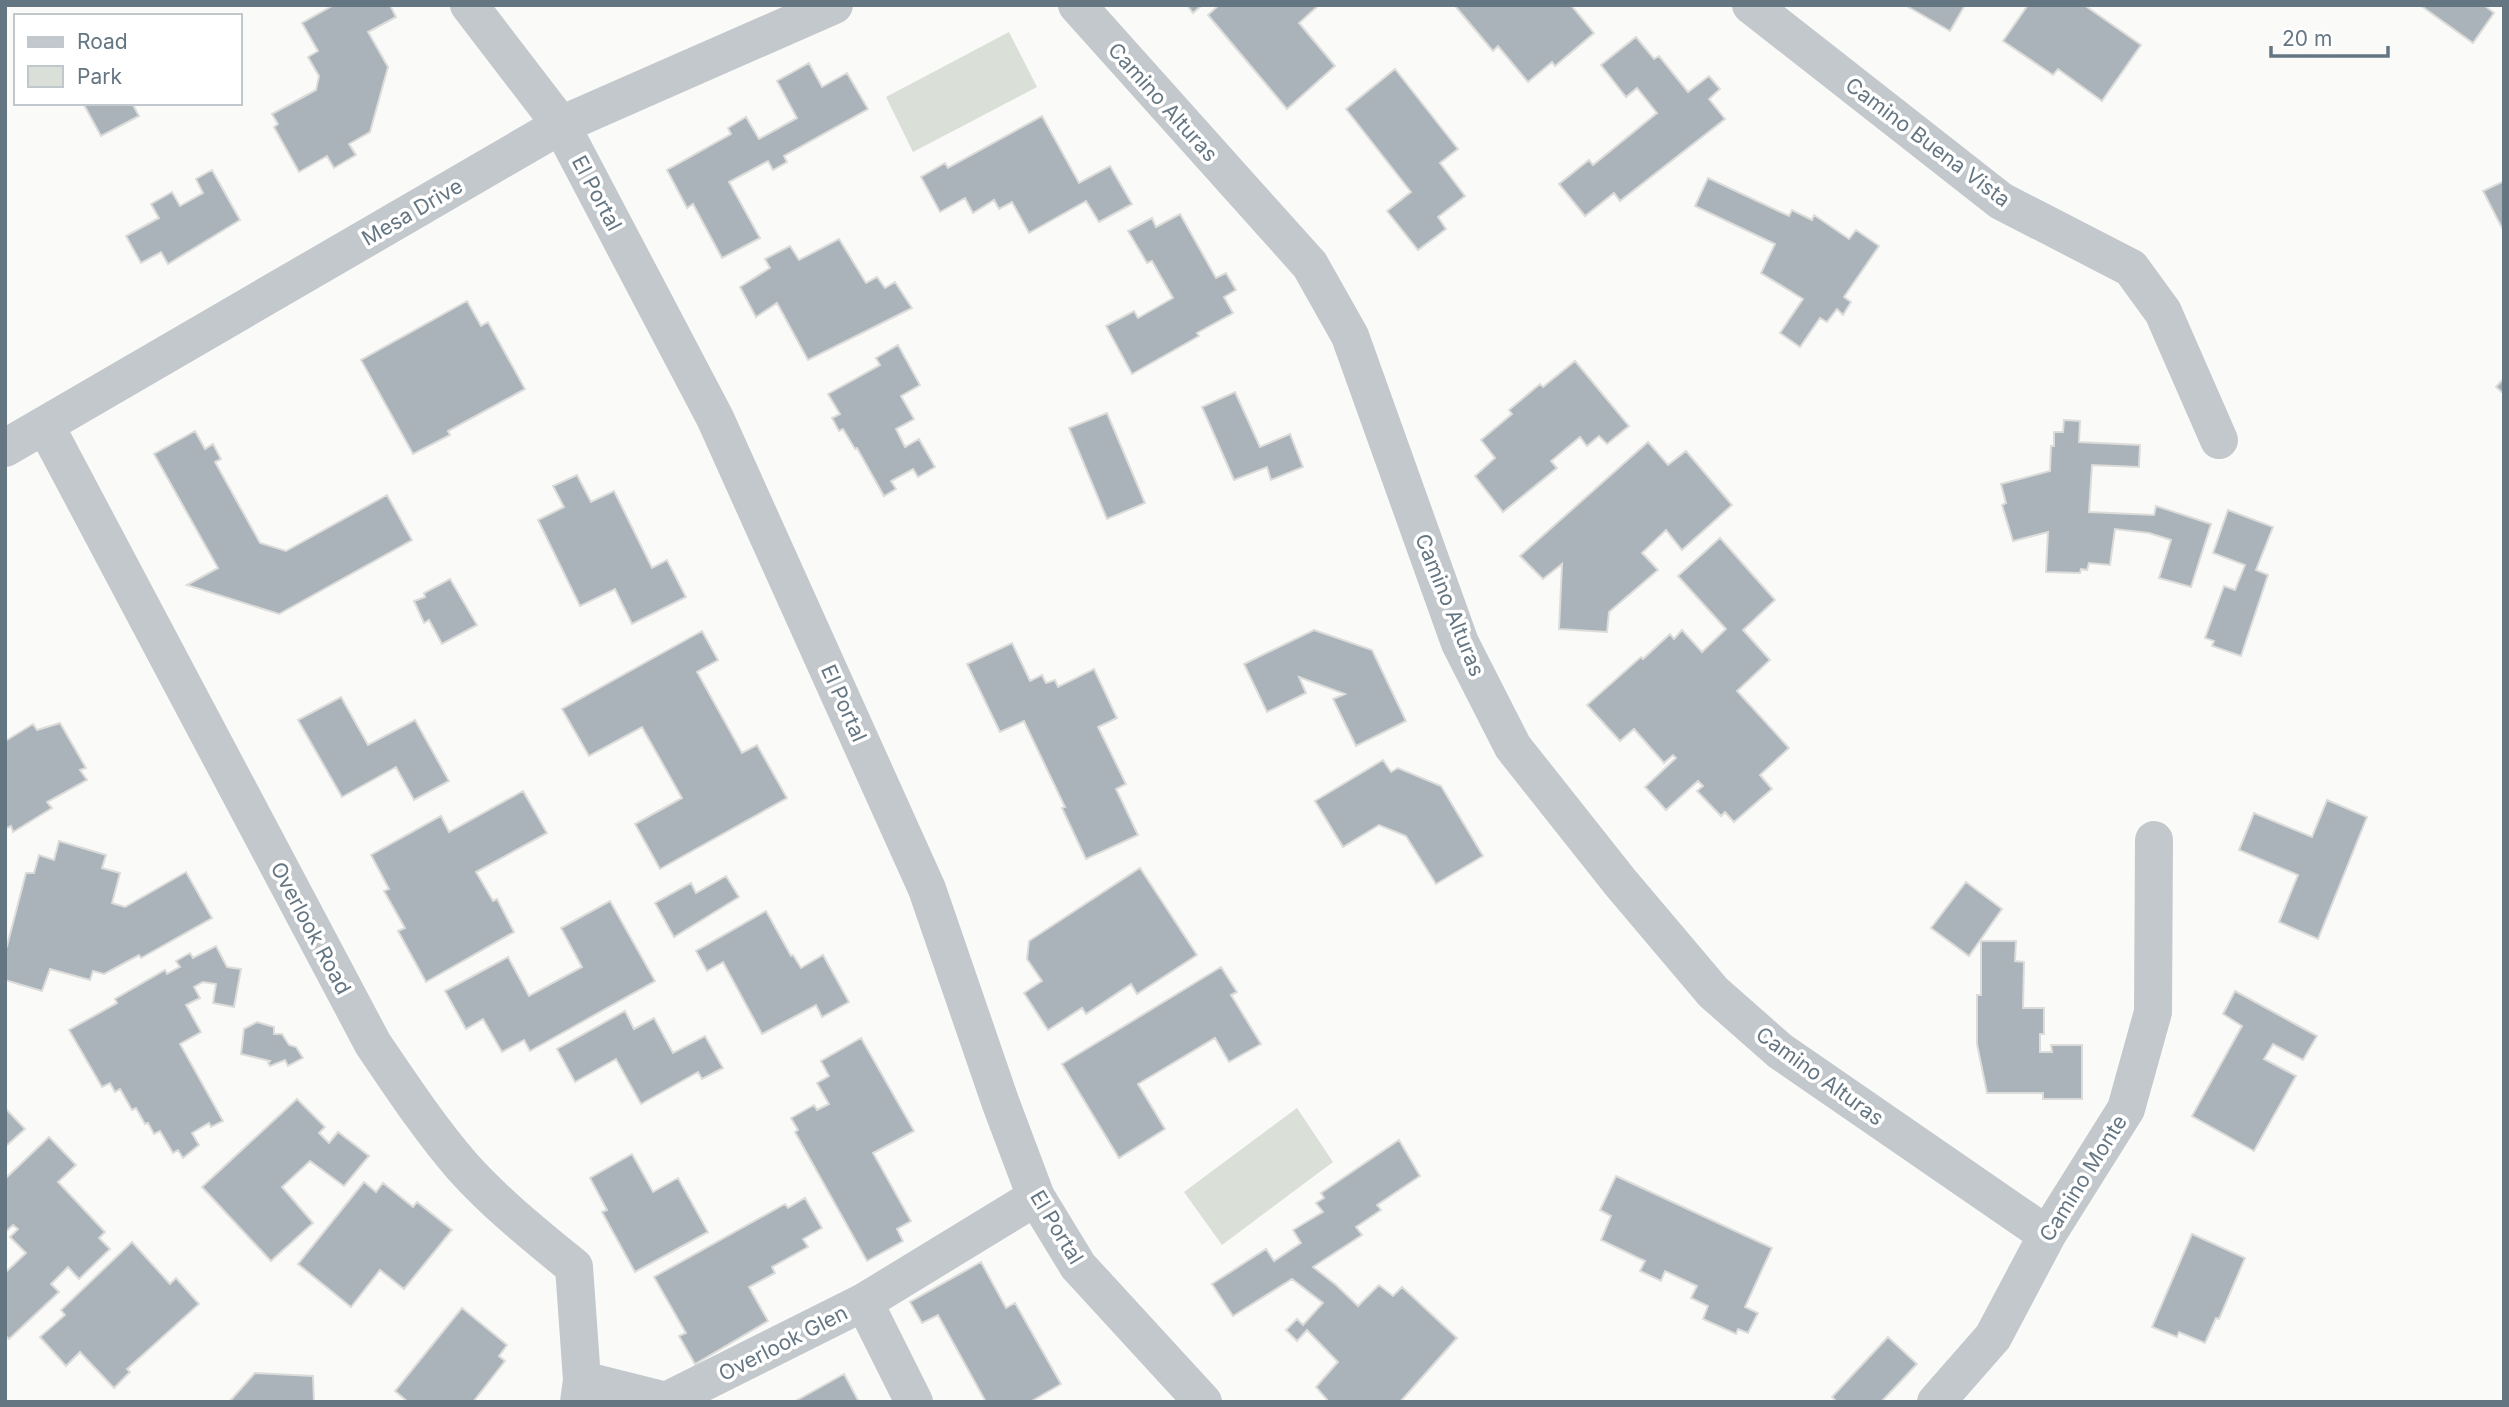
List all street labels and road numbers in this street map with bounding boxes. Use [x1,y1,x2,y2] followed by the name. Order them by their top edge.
[1103,37,1223,167] street label: Camino Alturas
[1841,72,2015,212] street label: Camino Buena Vista
[567,151,627,235] street label: El Portal
[357,173,467,251] street label: Mesa Drive
[1410,530,1490,680] street label: Camino Alturas
[816,661,872,745] street label: El Portal
[266,858,356,998] street label: Overlook Road
[1751,1021,1889,1131] street label: Camino Alturas
[2034,1110,2132,1246] street label: Camino Monte
[1025,1186,1089,1268] street label: El Portal
[714,1300,852,1386] street label: Overlook Glen

